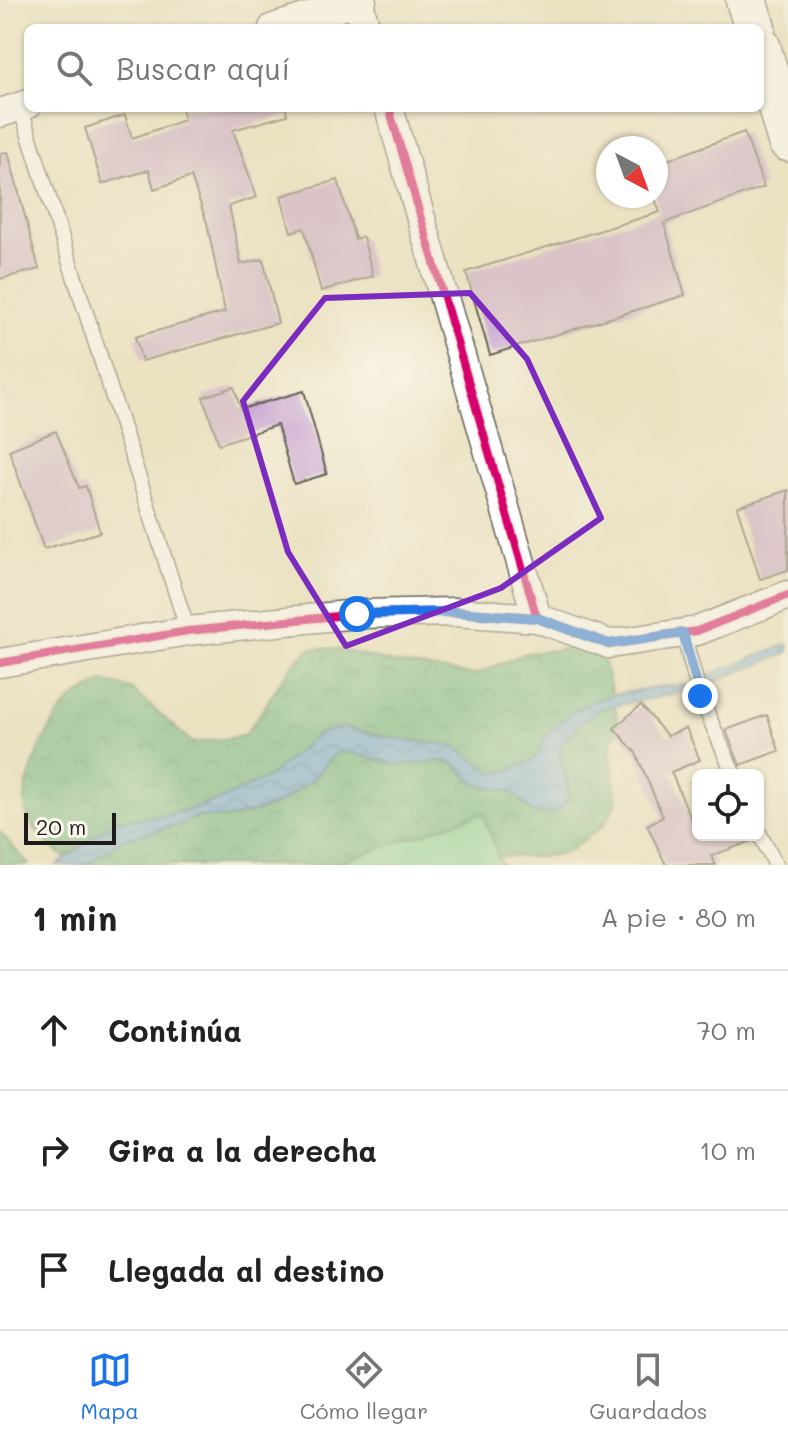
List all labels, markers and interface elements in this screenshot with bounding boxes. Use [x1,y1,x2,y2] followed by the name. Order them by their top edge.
[24,24,764,112] search box
[52,46,96,90] icon: search
[116,48,290,88] text: Buscar aquí
[596,136,668,208] north arrow
[339,596,375,632] route start
[682,678,718,714] route end
[692,769,764,841] map controls
[692,769,764,841] button: locate
[24,809,116,845] scale bar
[36,812,86,841] text: 20 m
[32,895,117,940] text: 1 min
[601,900,756,934] text: A pie · 80 m
[32,1008,76,1052] icon: ahead
[108,1010,242,1050] text: Continúa
[696,1013,756,1047] text: 70 m
[32,1128,76,1172] icon: right
[108,1130,377,1170] text: Gira a la derecha
[699,1133,756,1167] text: 10 m
[32,1248,76,1292] icon: arrive
[108,1250,384,1290] text: Llegada al destino
[80,1348,139,1425] tab: Mapa
[300,1348,428,1425] tab: Cómo llegar
[589,1348,708,1425] tab: Guardados

